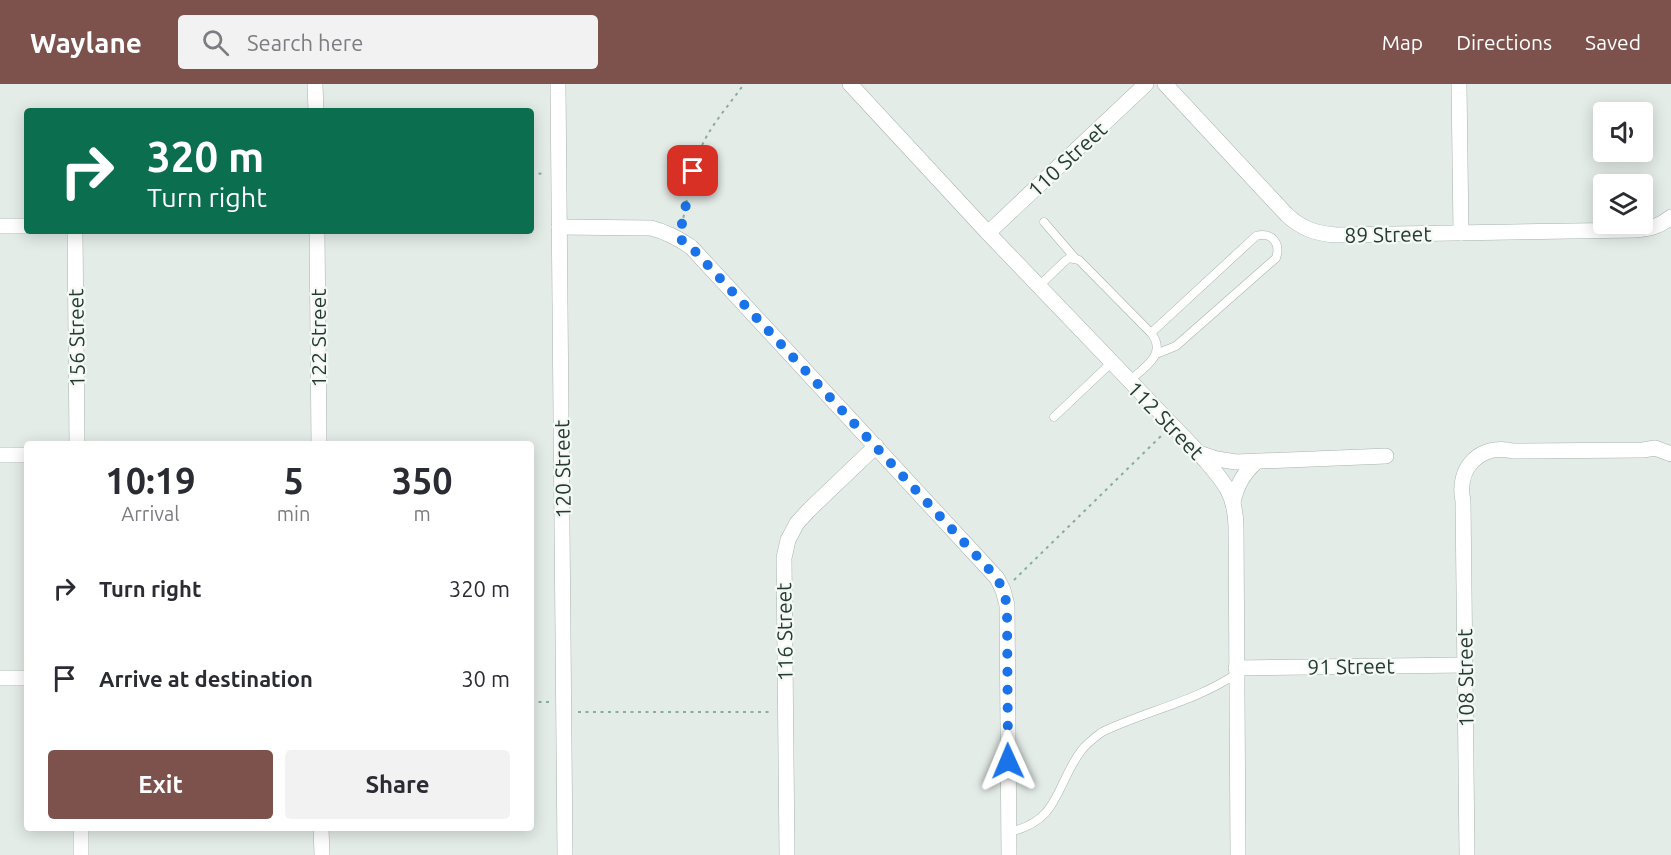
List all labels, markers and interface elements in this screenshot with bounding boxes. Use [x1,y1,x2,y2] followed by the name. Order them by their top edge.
[178,15,598,69] search box
[199,26,232,59] icon: search
[30,27,142,58] text: Waylane
[247,30,363,55] text: Search here
[1382,30,1423,54] text: Map
[1456,30,1552,54] text: Directions
[1585,30,1641,54] text: Saved
[1593,102,1653,234] map controls
[1593,102,1653,162] button: sound
[1023,116,1111,202] street label: 110 Street
[48,132,126,210] icon: right
[147,133,264,180] text: 320 m
[667,145,718,196] pin
[676,154,709,187] icon: arrive
[1593,174,1653,234] button: layers
[147,182,267,212] text: Turn right
[1344,221,1432,247] street label: 89 Street
[63,288,89,388] street label: 156 Street
[306,289,330,387] street label: 122 Street
[1123,376,1209,464] street label: 112 Street
[549,419,575,519] street label: 120 Street
[105,460,195,501] text: 10:19
[283,460,304,501] text: 5
[392,460,453,501] text: 350
[121,502,180,525] text: Arrival
[277,502,310,525] text: min
[414,502,431,525] text: m
[48,572,81,605] icon: right
[99,576,201,601] text: Turn right
[449,576,510,601] text: 320 m
[771,582,797,682] street label: 116 Street
[1452,628,1478,728] street label: 108 Street
[1307,653,1395,679] street label: 91 Street
[48,662,81,695] icon: arrive
[99,666,313,691] text: Arrive at destination
[461,666,510,691] text: 30 m
[976,729,1040,793] position arrow
[48,750,273,819] button: Exit
[285,750,510,819] button: Share

